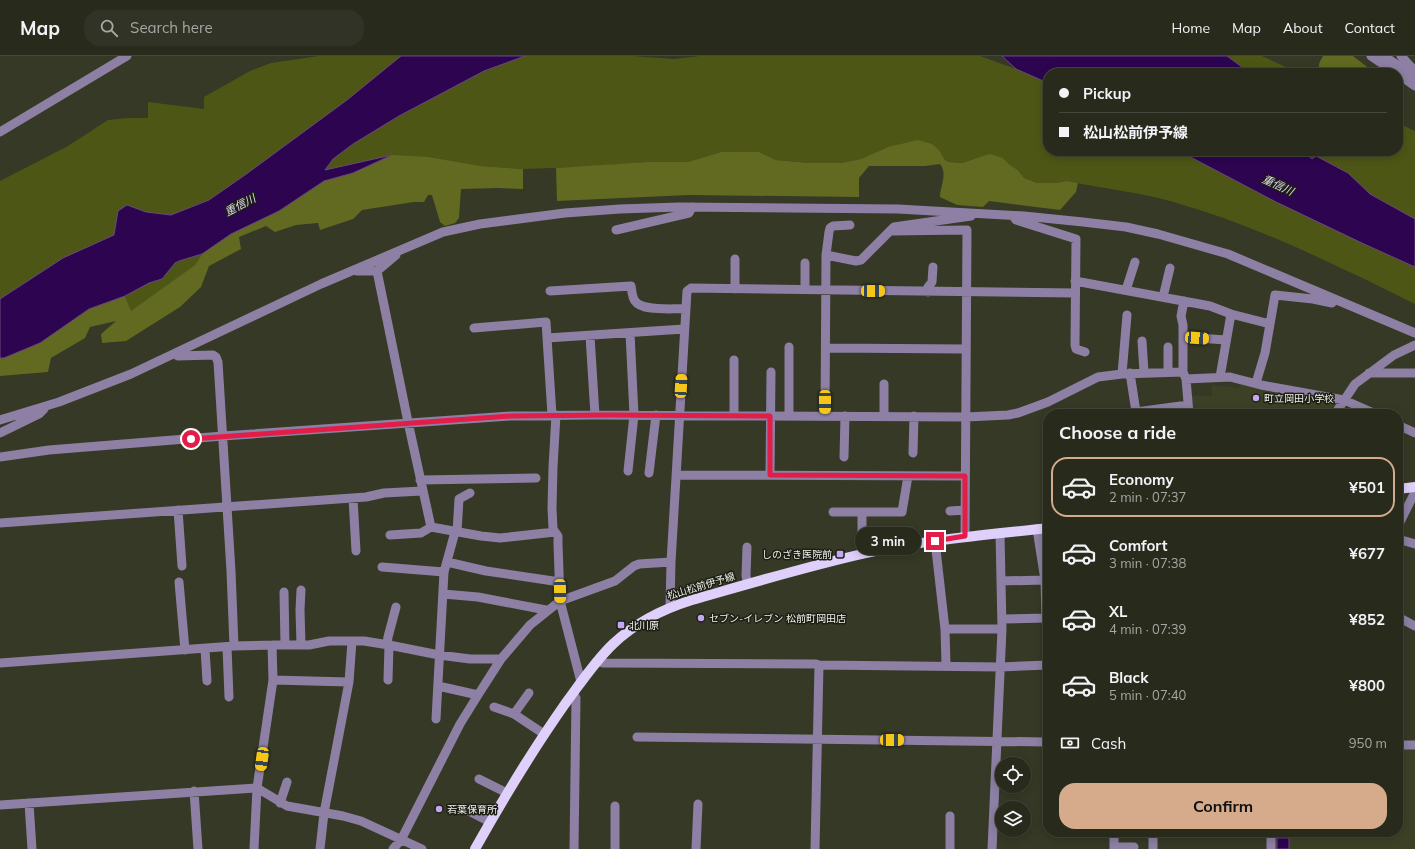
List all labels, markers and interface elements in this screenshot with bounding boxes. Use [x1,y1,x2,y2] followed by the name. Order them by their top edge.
[84,10,364,46] search box
[20,16,60,40] text: Map
[98,17,120,39] icon: search
[130,18,213,37] text: Search here
[1171,19,1210,37] text: Home
[1232,19,1261,37] text: Map
[1283,19,1323,37] text: About
[1345,19,1395,37] text: Contact
[1083,84,1131,103] text: Pickup
[1083,123,1188,142] text: 松山松前伊予線
[1260,172,1297,199] water label: 重信川
[222,191,259,219] water label: 重信川
[861,285,885,297] car
[1185,331,1209,345] car
[674,374,688,398] car
[819,390,831,414] car
[1264,392,1334,405] place label: 町立岡田小学校
[1251,393,1261,403] marker: 町立岡田小学校
[1059,421,1176,444] text: Choose a ride
[182,430,200,448] route start
[1061,469,1097,505] icon: car
[1109,470,1174,489] text: Economy
[1349,478,1385,497] text: ¥501
[1109,489,1186,505] text: 2 min · 07:37
[855,527,921,555] callout: 3 min
[926,532,944,550] route end
[871,533,905,549] text: 3 min
[1061,535,1097,571] icon: car
[1109,536,1167,555] text: Comfort
[1349,544,1385,563] text: ¥677
[762,548,832,561] place label: しのざき医院前
[835,549,845,559] marker: しのざき医院前
[1109,555,1186,571] text: 3 min · 07:38
[666,570,736,602] street label: 松山松前伊予線
[554,579,566,603] car
[1061,601,1097,637] icon: car
[1109,602,1127,621] text: XL
[1349,610,1385,629] text: ¥852
[709,612,846,625] place label: セブン-イレブン 松前町岡田店
[696,613,706,623] marker: セブン-イレブン 松前町岡田店
[629,619,659,632] place label: 北川原
[616,620,626,630] marker: 北川原
[1109,621,1186,637] text: 4 min · 07:39
[1061,667,1097,703] icon: car
[1109,668,1148,687] text: Black
[1349,676,1385,695] text: ¥800
[1109,687,1186,703] text: 5 min · 07:40
[1059,732,1081,754] icon: cash
[880,734,904,746] car
[1091,734,1126,753] text: Cash
[1349,735,1387,751] text: 950 m
[254,746,270,772] car
[995,757,1031,837] map controls
[995,757,1031,793] button: locate
[1059,783,1387,829] button: Confirm
[995,801,1031,837] button: layers
[447,803,497,816] place label: 若葉保育所
[434,804,444,814] marker: 若葉保育所

